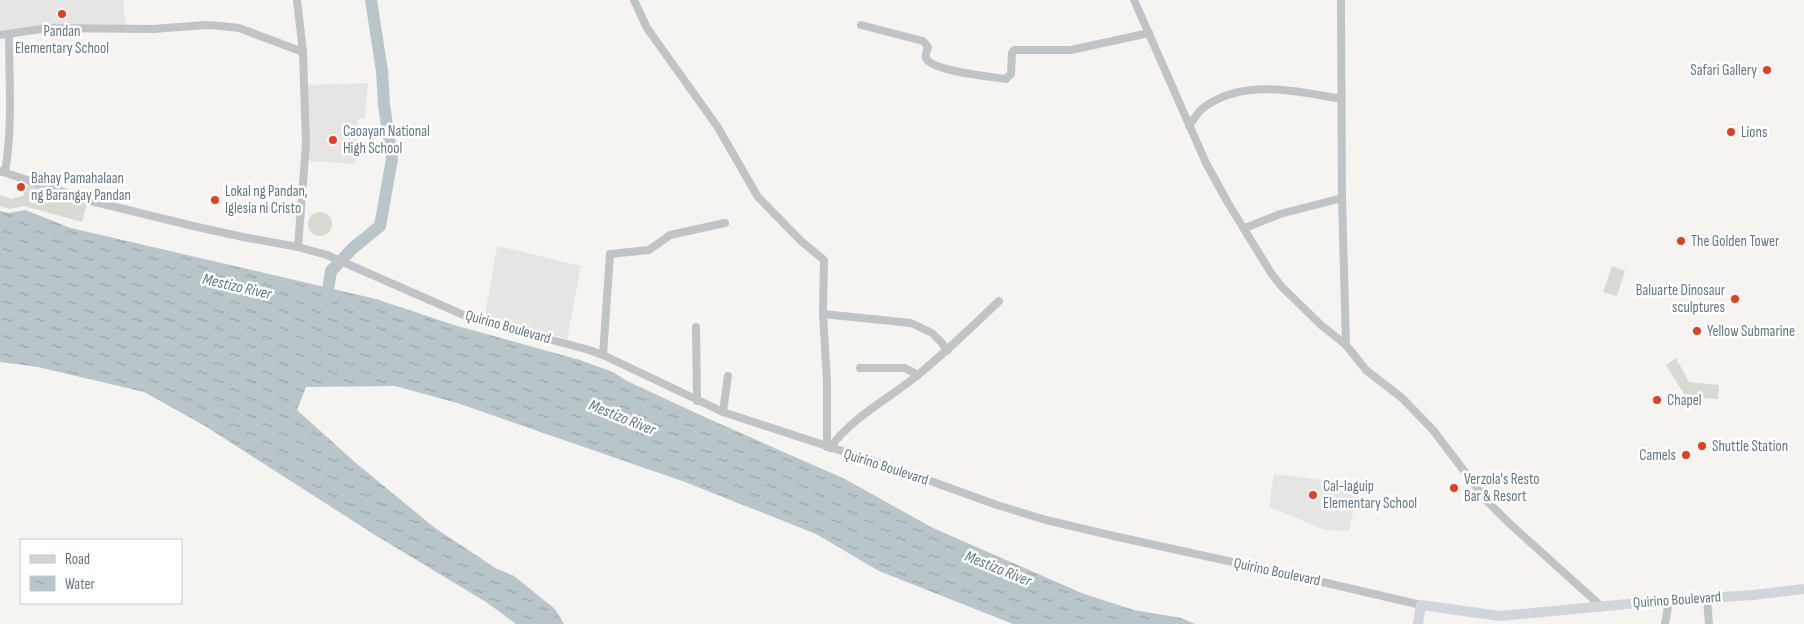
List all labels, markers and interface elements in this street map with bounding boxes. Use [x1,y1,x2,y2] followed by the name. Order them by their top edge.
[56,8,68,20] marker: Pandan Elementary School
[15,22,109,58] place label: Pandan Elementary School
[1690,61,1757,80] place label: Safari Gallery
[1761,64,1773,76] marker: Safari Gallery
[343,122,430,158] place label: Caoayan National High School
[1741,123,1767,142] place label: Lions
[1725,126,1737,138] marker: Lions
[327,134,339,146] marker: Caoayan National High School
[31,169,131,205] place label: Bahay Pamahalaan ng Barangay Pandan
[15,181,27,193] marker: Bahay Pamahalaan ng Barangay Pandan
[225,182,308,218] place label: Lokal ng Pandan, Iglesia ni Cristo
[209,194,221,206] marker: Lokal ng Pandan, Iglesia ni Cristo
[1691,232,1780,251] place label: The Golden Tower
[1675,235,1687,247] marker: The Golden Tower
[201,270,274,304] water label: Mestizo River
[1636,281,1726,317] place label: Baluarte Dinosaur sculptures
[1729,293,1741,305] marker: Baluarte Dinosaur sculptures
[463,306,553,348] street label: Quirino Boulevard
[1707,322,1795,341] place label: Yellow Submarine
[1691,325,1703,337] marker: Yellow Submarine
[1667,391,1702,410] place label: Chapel
[1651,394,1663,406] marker: Chapel
[586,396,659,440] water label: Mestizo River
[1712,437,1788,456] place label: Shuttle Station
[1696,440,1708,452] marker: Shuttle Station
[841,444,931,490] street label: Quirino Boulevard
[1639,446,1676,465] place label: Camels
[1680,449,1692,461] marker: Camels
[1464,470,1540,506] place label: Verzola's Resto Bar & Resort
[1323,477,1417,513] place label: Cal-laguip Elementary School
[1448,482,1460,494] marker: Verzola's Resto Bar & Resort
[1307,489,1319,501] marker: Cal-laguip Elementary School
[20,539,182,604] legend
[962,547,1035,591] water label: Mestizo River
[65,550,90,569] text: Road
[1232,554,1322,590] street label: Quirino Boulevard
[65,575,96,594] text: Water
[1632,587,1722,613] street label: Quirino Boulevard

